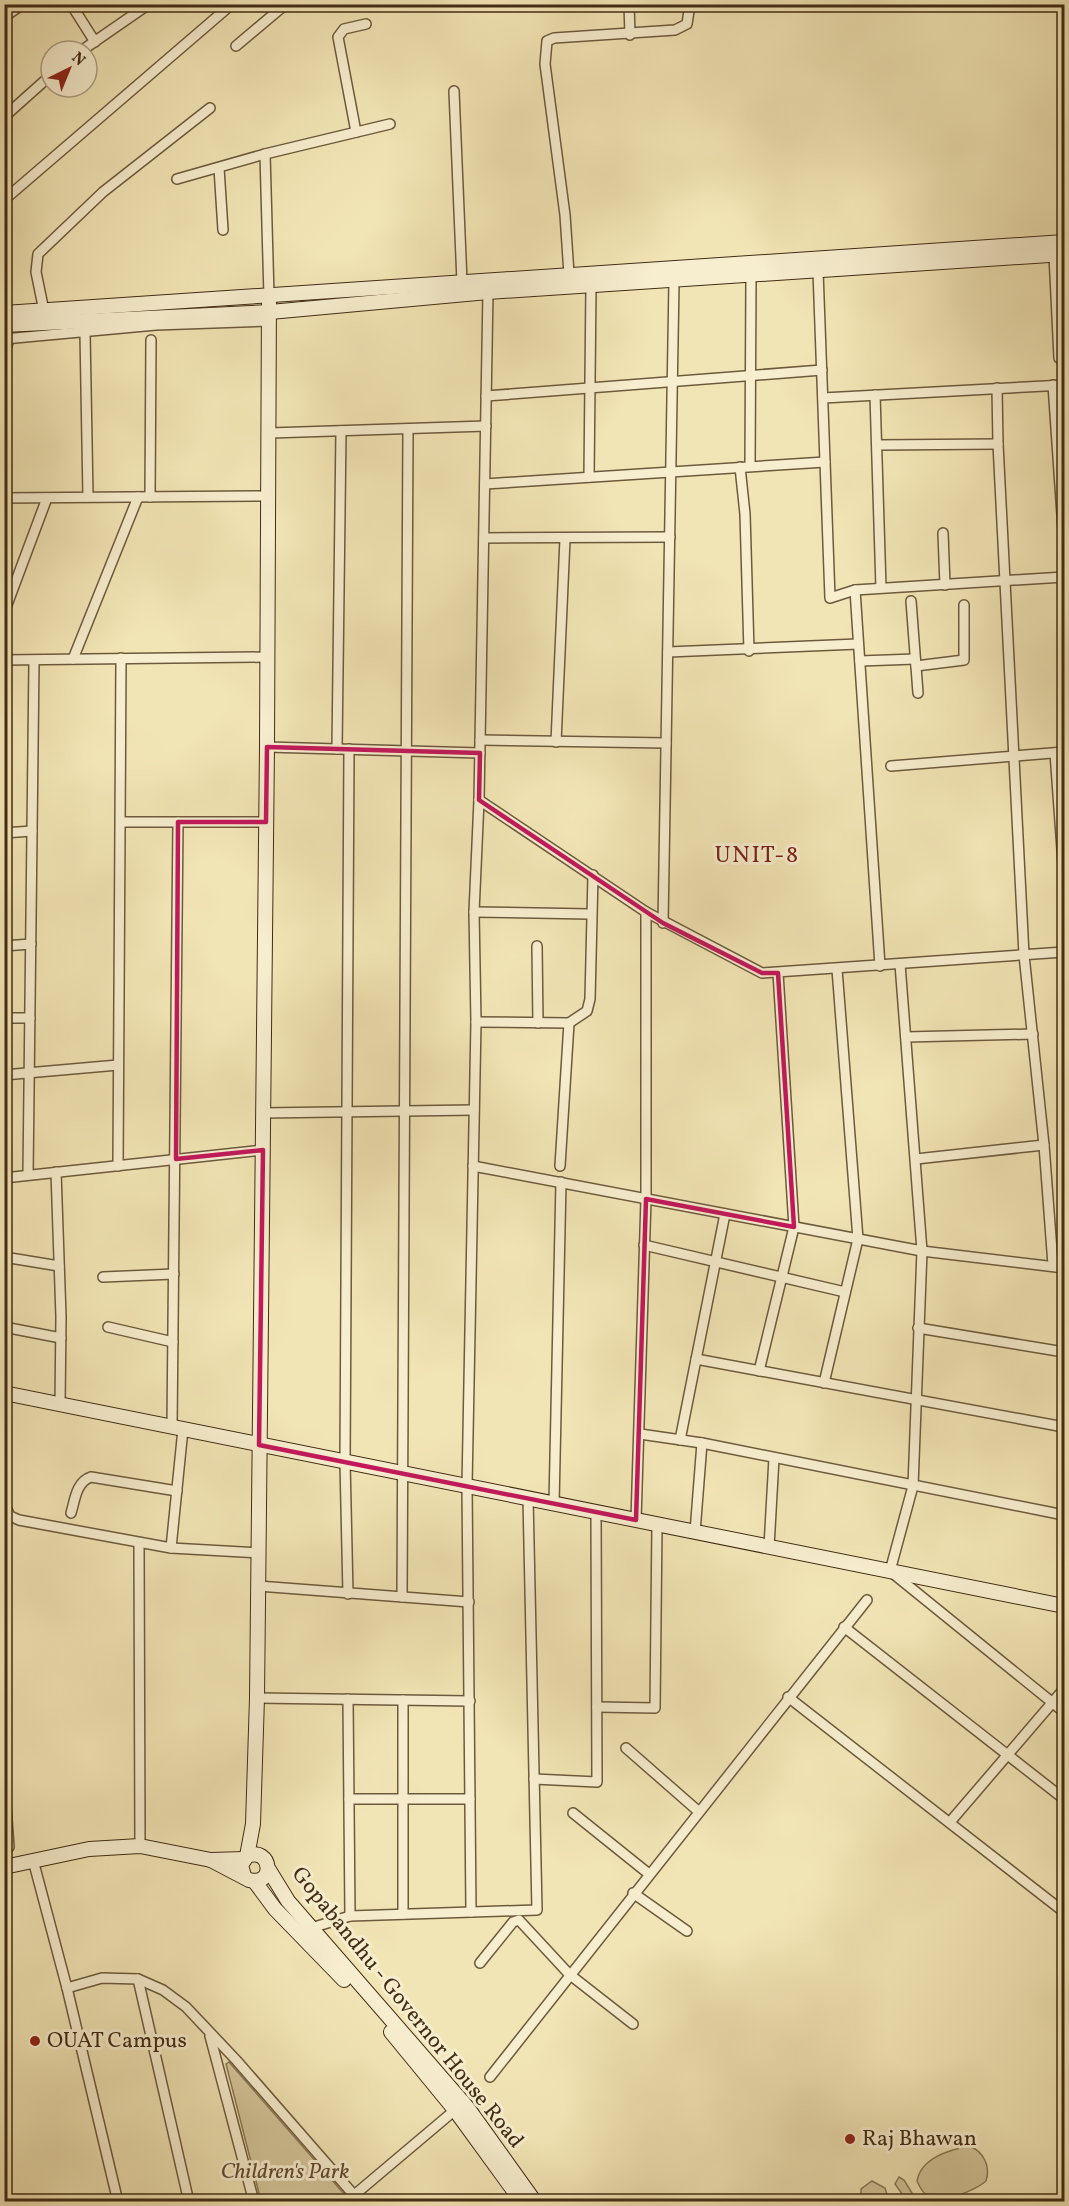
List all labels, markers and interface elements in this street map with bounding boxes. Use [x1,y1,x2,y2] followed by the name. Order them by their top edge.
[39,39,99,99] north arrow
[66,47,90,72] text: N
[714,839,800,873] district label: UNIT-8
[284,1861,530,2155] street label: Gopabandhu - Governor House Road
[47,2026,187,2057] place label: OUAT Campus
[28,2034,42,2048] marker: OUAT Campus
[862,2124,977,2155] place label: Raj Bhawan
[843,2132,857,2146] marker: Raj Bhawan
[221,2157,349,2188] park label: Children's Park

